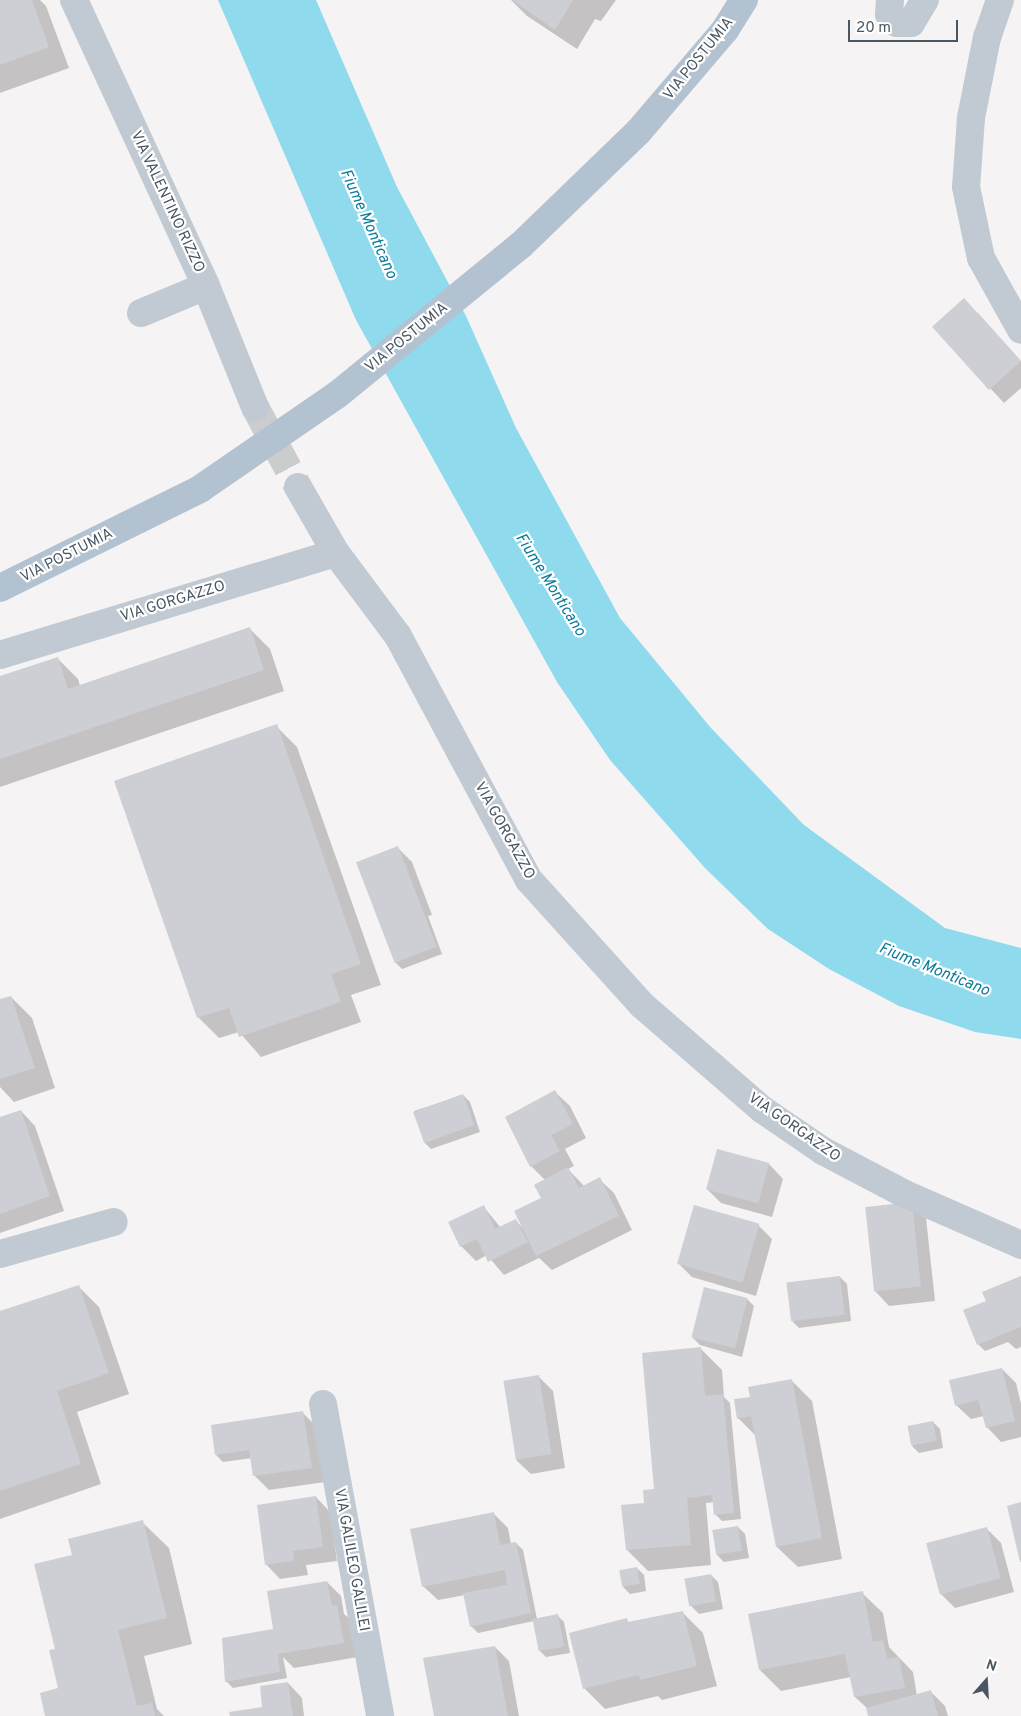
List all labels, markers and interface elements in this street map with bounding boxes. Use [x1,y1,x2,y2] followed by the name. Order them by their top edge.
[851,10,961,42] scale bar
[660,14,738,104] street label: VIA POSTUMIA
[856,19,891,38] text: 20 m
[126,128,208,276] street label: VIA VALENTINO RIZZO
[335,166,401,282] water label: Fiume Monticano
[362,299,452,377] street label: VIA POSTUMIA
[18,525,116,587] street label: VIA POSTUMIA
[511,530,589,640] water label: Fiume Monticano
[118,577,228,627] street label: VIA GORGAZZO
[470,779,538,883] street label: VIA GORGAZZO
[876,939,992,1001] water label: Fiume Monticano
[744,1089,844,1167] street label: VIA GORGAZZO
[330,1487,372,1633] street label: VIA GALILEO GALILEI
[961,1656,1011,1706] north arrow
[984,1657,999,1676] text: N

